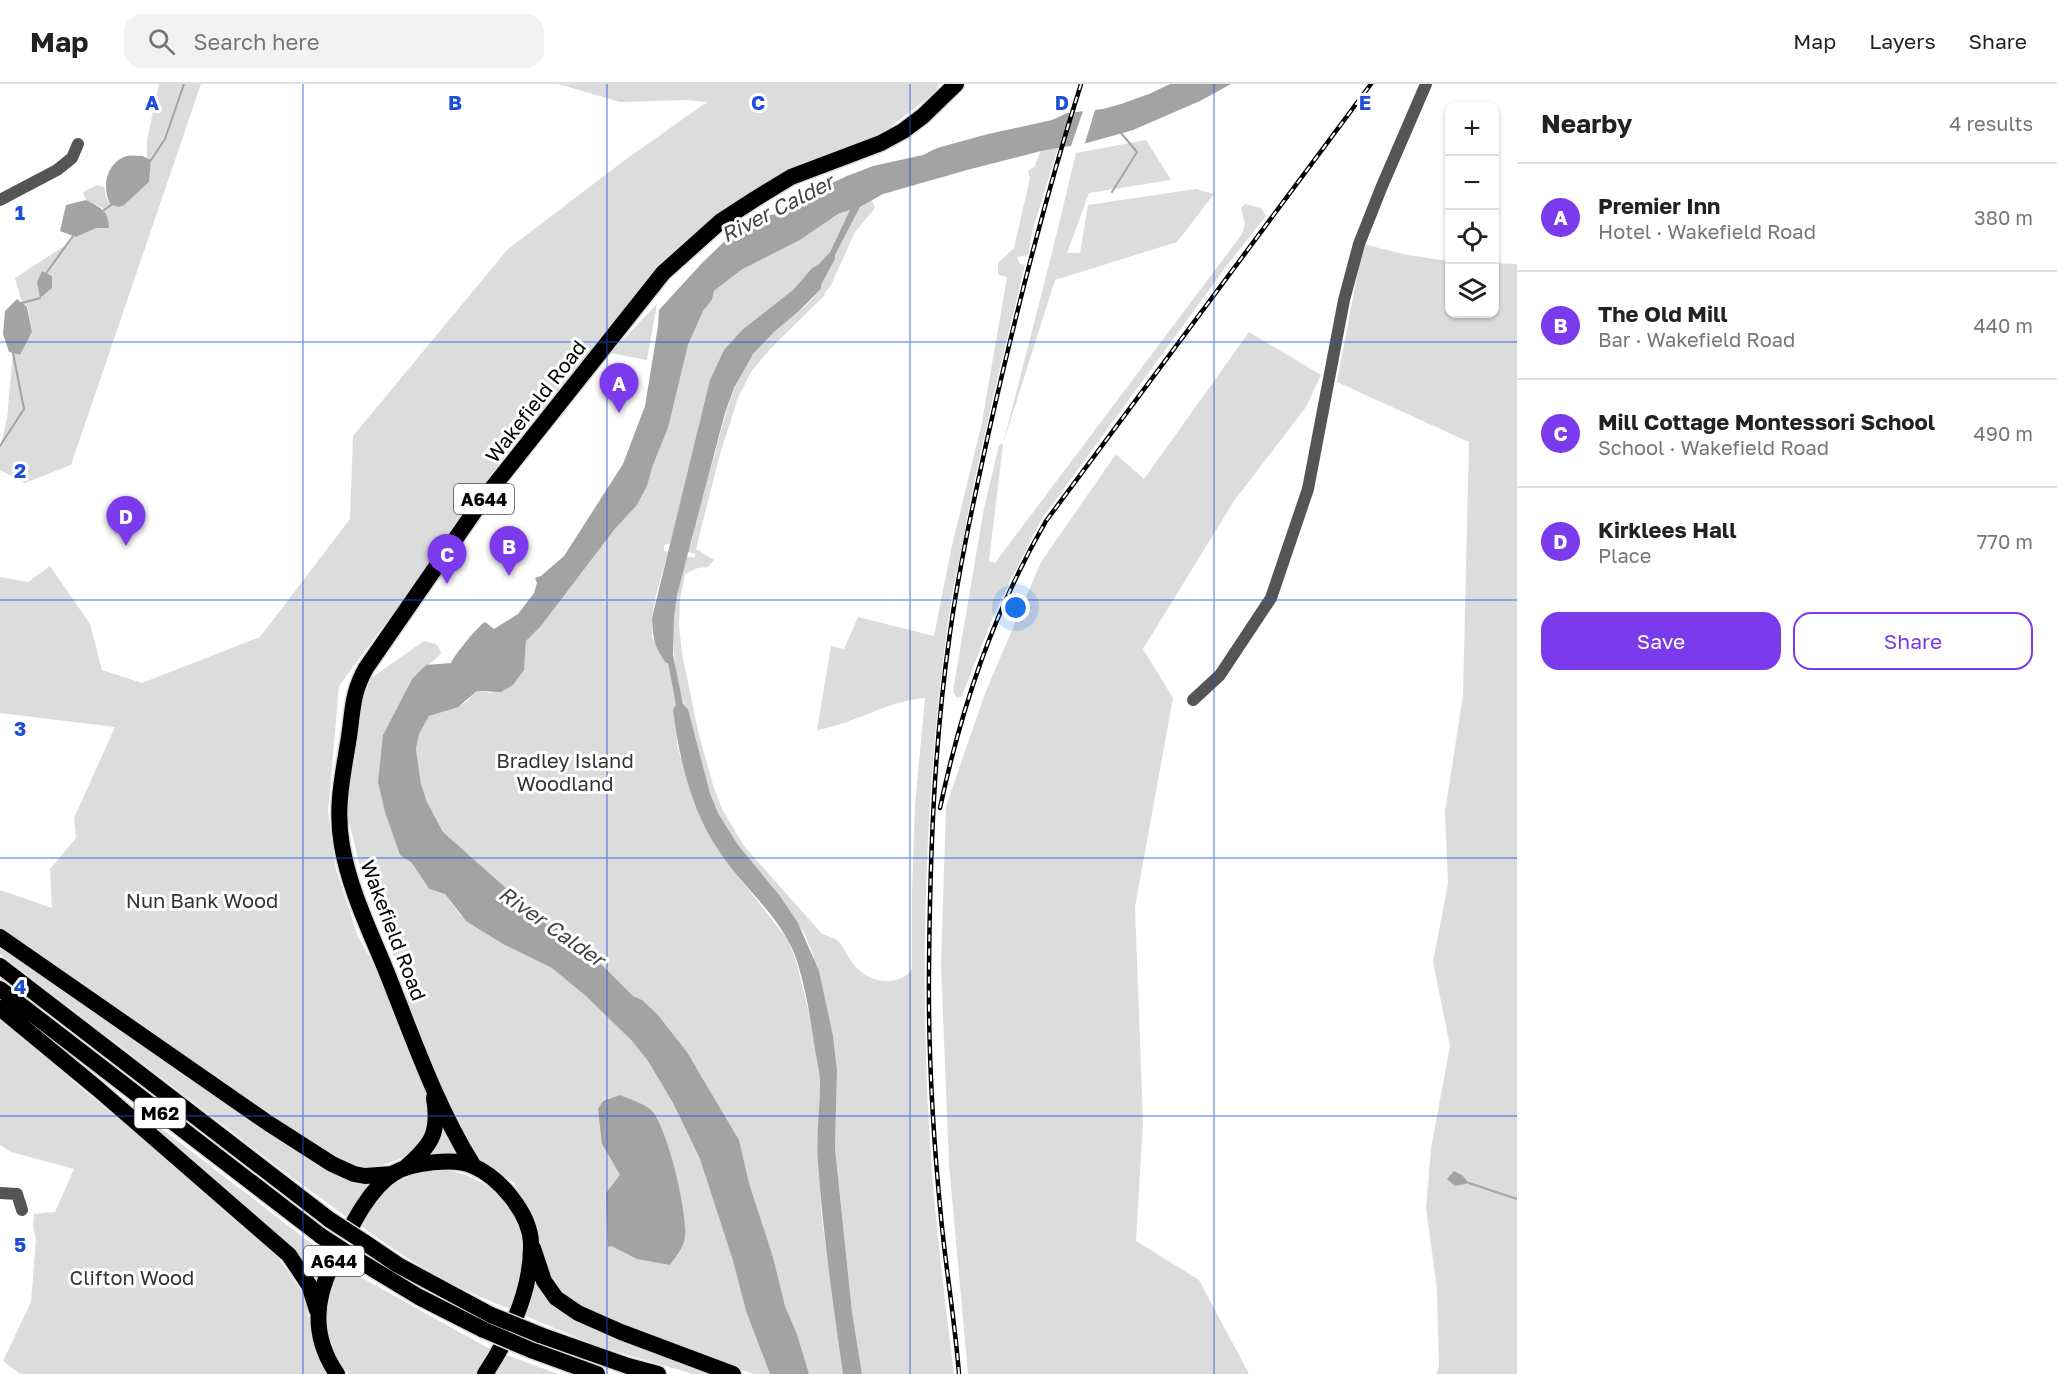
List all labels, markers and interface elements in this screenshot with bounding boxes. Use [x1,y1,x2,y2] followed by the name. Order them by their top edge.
[124,14,544,68] search box
[30,25,88,58] text: Map
[145,25,178,58] icon: search
[193,28,319,55] text: Search here
[1793,28,1836,54] text: Map
[1869,28,1936,54] text: Layers
[1969,28,2027,54] text: Share
[145,90,159,114] text: A
[448,90,462,114] text: B
[751,90,765,114] text: C
[1055,90,1069,114] text: D
[1359,90,1371,114] text: E
[1445,102,1499,318] map controls
[1445,102,1499,156] button: +
[1541,108,1632,139] text: Nearby
[1949,111,2033,135] text: 4 results
[1445,156,1499,210] button: −
[716,167,840,247] water label: River Calder
[1598,192,1720,219] text: Premier Inn
[15,200,25,224] text: 1
[1553,205,1568,229] text: A
[1974,205,2033,229] text: 380 m
[1445,210,1499,264] button: locate
[1598,219,1816,243] text: Hotel · Wakefield Road
[1445,264,1499,318] button: layers
[1598,300,1728,327] text: The Old Mill
[1553,313,1568,337] text: B
[1974,313,2033,337] text: 440 m
[1598,327,1795,351] text: Bar · Wakefield Road
[480,335,590,467] street label: Wakefield Road
[600,364,638,413] pin: A
[1598,408,1935,435] text: Mill Cottage Montessori School
[1553,421,1568,445] text: C
[1974,421,2033,445] text: 490 m
[1598,435,1829,459] text: School · Wakefield Road
[14,458,26,482] text: 2
[454,484,514,514] road number: A644
[106,496,146,546] pin: D
[1598,516,1737,543] text: Kirklees Hall
[490,526,528,576] pin: B
[1553,529,1568,553] text: D
[1977,529,2033,553] text: 770 m
[428,534,466,584] pin: C
[1598,543,1651,567] text: Place
[1001,593,1030,622] your location
[1541,612,1781,670] button: Save
[1793,612,2033,670] button: Share
[14,716,26,740] text: 3
[496,748,634,795] park label: Bradley Island Woodland
[356,856,432,1004] street label: Wakefield Road
[494,880,612,973] water label: River Calder
[126,888,278,912] park label: Nun Bank Wood
[14,974,26,998] text: 4
[134,1098,186,1128] road number: M62
[14,1232,26,1256] text: 5
[304,1246,364,1276] road number: A644
[70,1265,194,1289] park label: Clifton Wood

